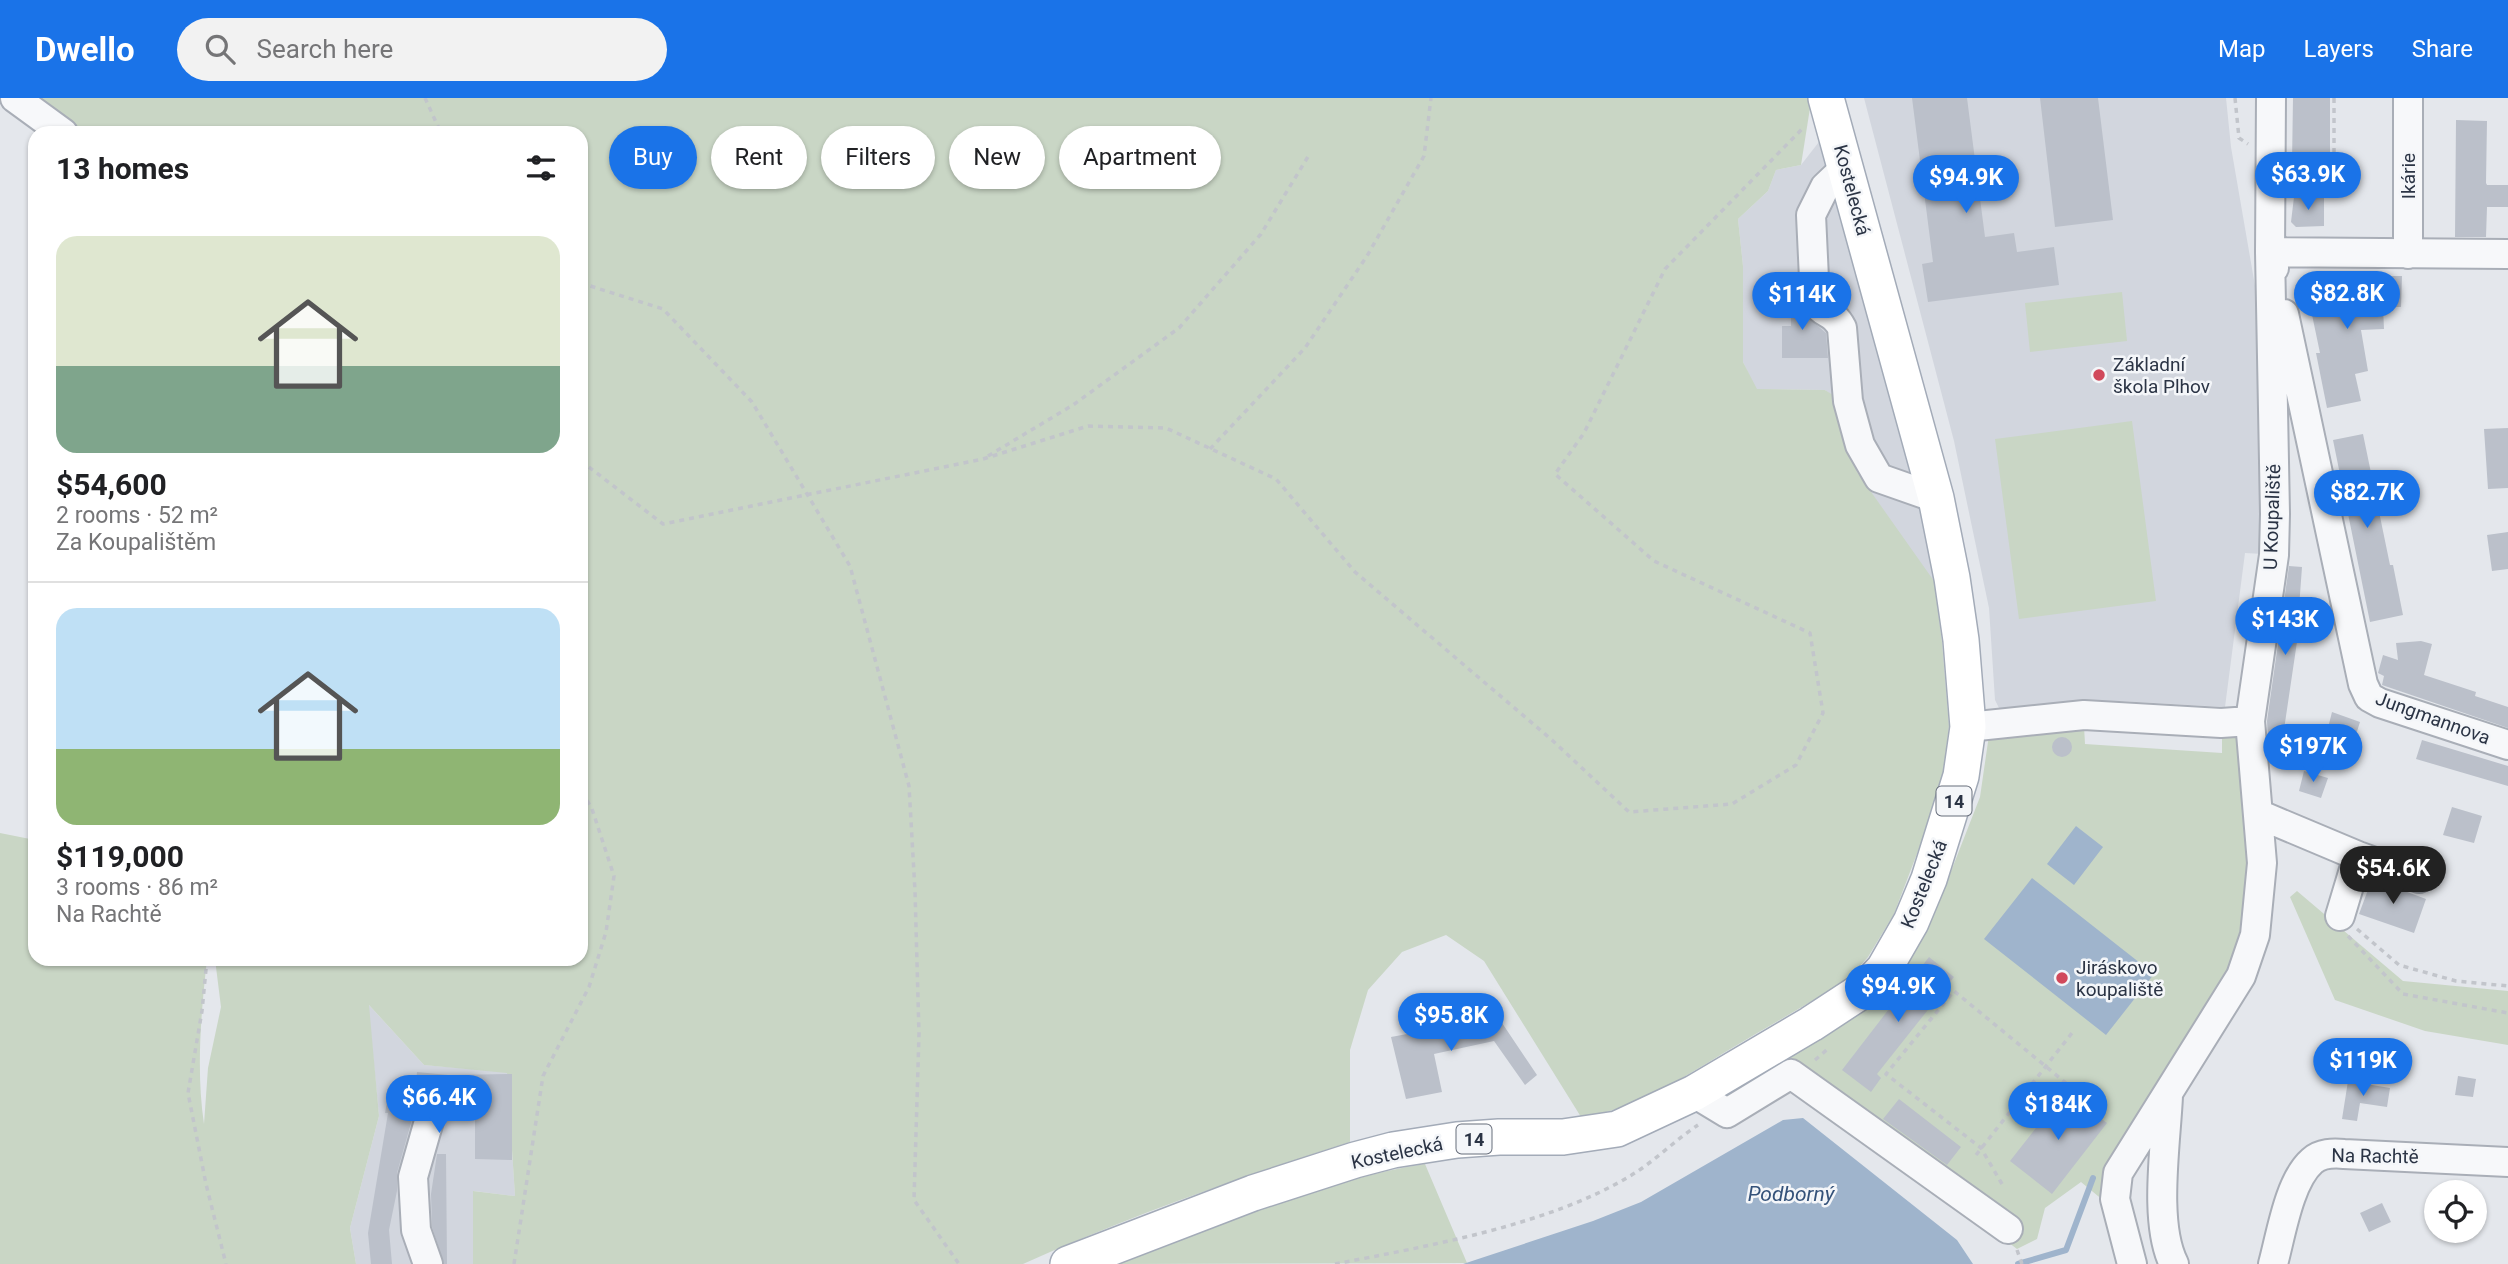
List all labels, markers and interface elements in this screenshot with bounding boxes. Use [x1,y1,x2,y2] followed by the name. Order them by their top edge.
[177,18,667,81] search box
[35,30,135,69] text: Dwello
[201,30,239,68] icon: search
[257,34,393,64] text: Search here
[2218,35,2266,63] text: Map
[2304,35,2374,63] text: Layers
[2412,35,2473,63] text: Share
[609,126,697,189] chip: Buy
[711,126,807,189] chip: Rent
[821,126,935,189] chip: Filters
[949,126,1045,189] chip: New
[1059,126,1221,189] chip: Apartment
[1829,142,1875,238] street label: Kostelecká
[522,149,560,187] icon: filters
[56,151,189,186] text: 13 homes
[2251,152,2365,212] pin: $63.9K
[2397,153,2420,199] street label: Ikárie
[1909,156,2023,215] pin: $94.9K
[2271,161,2345,188] text: $63.9K
[1929,164,2003,191] text: $94.9K
[1753,272,1851,332] pin: $114K
[2290,272,2404,331] pin: $82.8K
[2310,280,2384,307] text: $82.8K
[245,281,371,407] icon: home
[1768,281,1836,308] text: $114K
[2113,353,2210,398] place label: Základní škola Plhov
[2091,367,2107,383] marker: Základní škola Plhov
[2259,463,2285,571] street label: U Koupaliště
[56,467,167,502] text: $54,600
[2310,470,2424,530] pin: $82.7K
[2330,479,2404,506] text: $82.7K
[56,502,218,529] text: 2 rooms · 52 m²
[56,529,216,556] text: Za Koupalištěm
[2236,598,2334,657] pin: $143K
[2251,606,2319,633] text: $143K
[245,653,371,779] icon: home
[2373,687,2493,749] street label: Jungmannova
[2264,724,2362,784] pin: $197K
[2279,733,2347,760] text: $197K
[1937,786,1972,816] road number: 14
[1896,836,1952,932] street label: Kostelecká
[56,839,184,874] text: $119,000
[2336,846,2450,906] pin: $54.6K
[2356,855,2430,882] text: $54.6K
[56,874,218,901] text: 3 rooms · 86 m²
[56,901,162,928] text: Na Rachtě
[2076,956,2163,1001] place label: Jiráskovo koupaliště
[1841,964,1955,1024] pin: $94.9K
[2054,970,2070,986] marker: Jiráskovo koupaliště
[1861,973,1935,1000] text: $94.9K
[1394,993,1508,1053] pin: $95.8K
[1414,1002,1488,1029] text: $95.8K
[2314,1038,2412,1098] pin: $119K
[2329,1047,2397,1074] text: $119K
[382,1076,496,1135] pin: $66.4K
[2009,1082,2107,1142] pin: $184K
[402,1084,476,1111] text: $66.4K
[2024,1091,2092,1118] text: $184K
[1456,1124,1492,1154] road number: 14
[1349,1132,1445,1174] street label: Kostelecká
[2331,1144,2419,1168] street label: Na Rachtě
[2424,1180,2487,1243] map controls
[2424,1180,2487,1243] button: locate
[1748,1182,1836,1206] water label: Podborný

